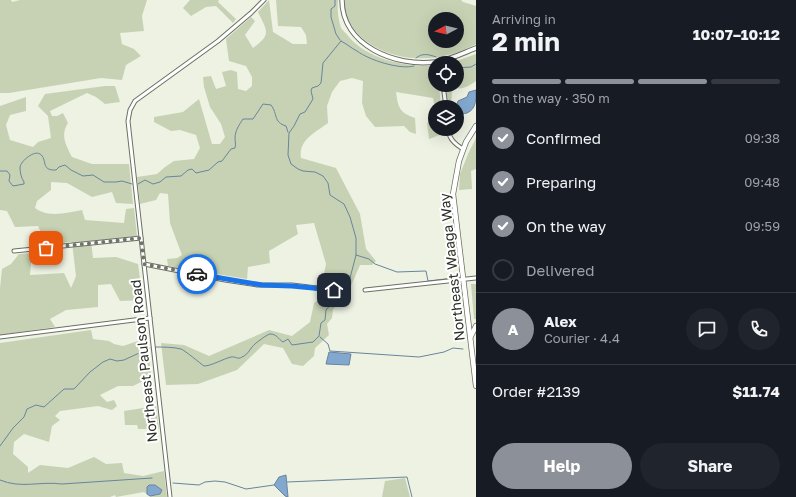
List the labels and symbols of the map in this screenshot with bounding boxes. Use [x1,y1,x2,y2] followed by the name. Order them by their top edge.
[428,12,464,48] north arrow
[435,192,468,342] street label: Northeast Waaga Way
[29,231,63,265] pin
[177,254,217,294] courier
[317,273,351,307] pin
[126,279,161,443] street label: Northeast Paulson Road

